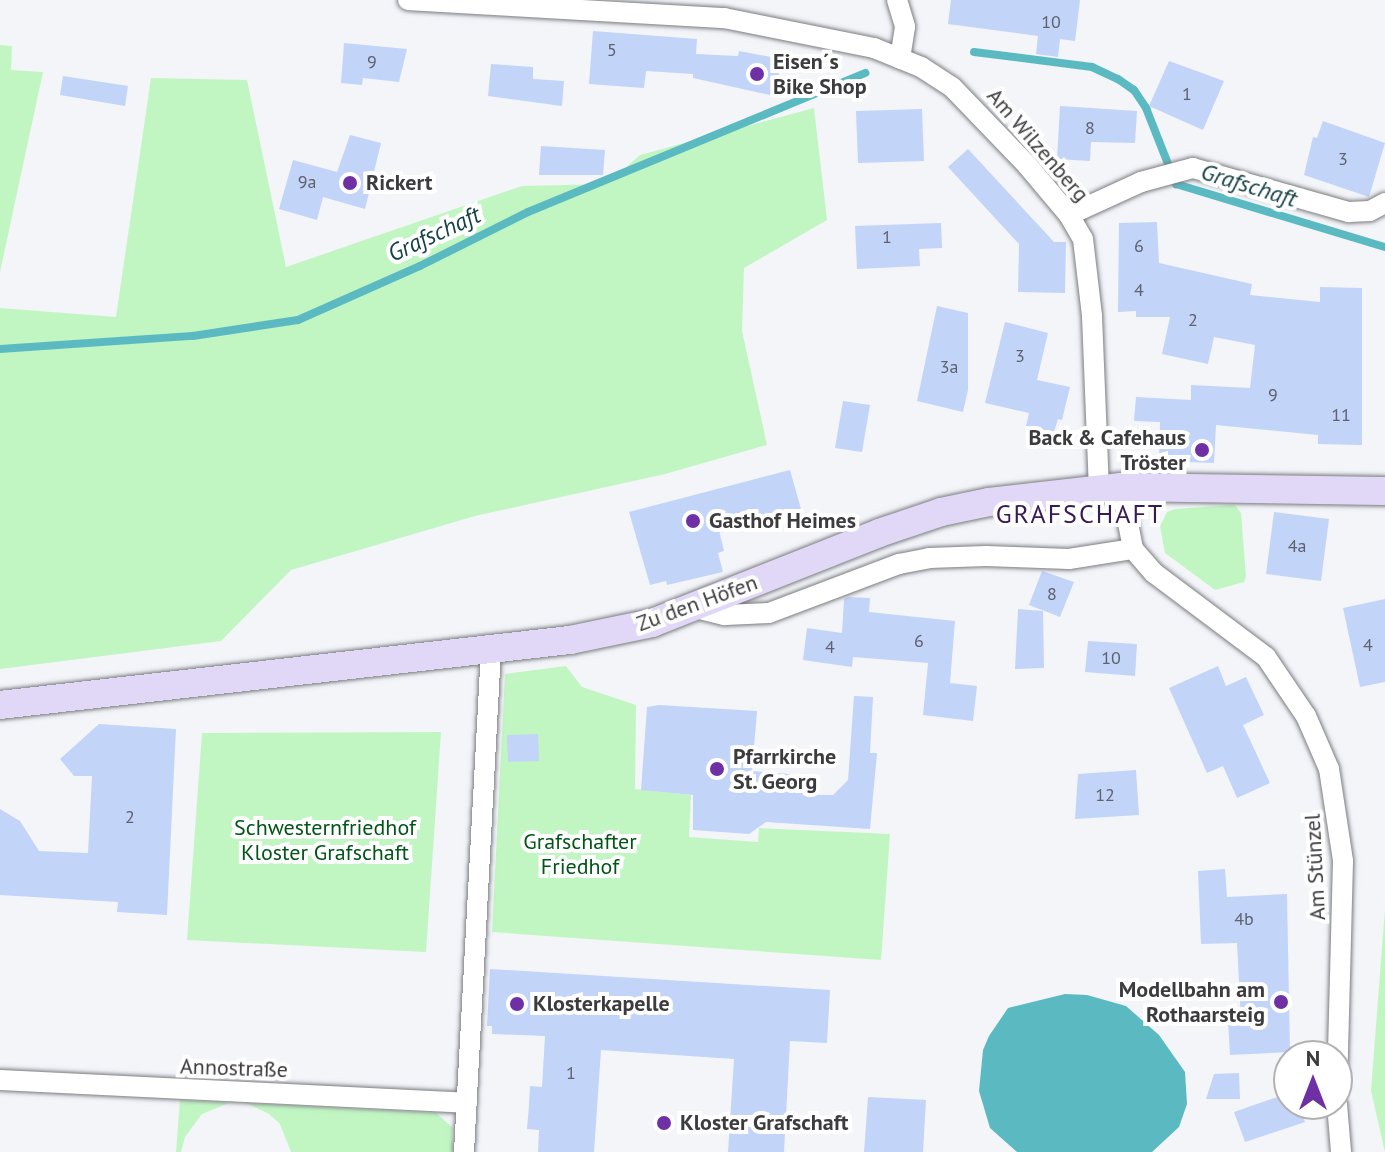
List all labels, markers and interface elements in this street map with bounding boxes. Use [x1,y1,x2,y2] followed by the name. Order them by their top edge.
[1041,11,1061,33] house number: 10
[607,39,617,61] house number: 5
[773,48,867,100] place label: Eisen´s Bike Shop
[367,51,377,73] house number: 9
[748,65,766,83] marker: Eisen´s Bike Shop
[981,83,1095,207] street label: Am Wilzenberg
[1182,83,1192,105] house number: 1
[1085,117,1095,139] house number: 8
[1338,148,1348,170] house number: 3
[1198,157,1300,213] water label: Grafschaft
[366,170,432,196] place label: Rickert
[298,171,316,193] house number: 9a
[341,174,359,192] marker: Rickert
[383,200,485,268] water label: Grafschaft
[882,226,892,248] house number: 1
[1134,235,1144,257] house number: 6
[1134,279,1144,301] house number: 4
[1188,309,1198,331] house number: 2
[1015,345,1025,367] house number: 3
[940,356,958,378] house number: 3a
[1268,384,1278,406] house number: 9
[1331,404,1351,426] house number: 11
[1028,424,1186,476] place label: Back & Cafehaus Tröster
[1193,441,1211,459] marker: Back & Cafehaus Tröster
[996,498,1164,530] district label: GRAFSCHAFT
[709,508,856,534] place label: Gasthof Heimes
[684,512,702,530] marker: Gasthof Heimes
[1288,535,1306,557] house number: 4a
[633,569,761,637] street label: Zu den Höfen
[1047,583,1057,605] house number: 8
[914,630,924,652] house number: 6
[1363,634,1373,656] house number: 4
[825,636,835,658] house number: 4
[1101,647,1121,669] house number: 10
[733,743,836,794] place label: Pfarrkirche St. Georg
[708,760,726,778] marker: Pfarrkirche St. Georg
[1095,784,1115,806] house number: 12
[125,806,135,828] house number: 2
[1299,813,1331,921] street label: Am Stünzel
[234,814,416,866] park label: Schwesternfriedhof Kloster Grafschaft
[523,828,637,880] park label: Grafschafter Friedhof
[1234,908,1254,930] house number: 4b
[1119,976,1265,1028] place label: Modellbahn am Rothaarsteig
[533,991,670,1017] place label: Klosterkapelle
[1272,993,1290,1011] marker: Modellbahn am Rothaarsteig
[508,995,526,1013] marker: Klosterkapelle
[1273,1040,1353,1120] north arrow
[1306,1044,1320,1072] text: N
[180,1053,288,1083] street label: Annostraße
[566,1062,576,1084] house number: 1
[680,1110,849,1136] place label: Kloster Grafschaft
[655,1114,673,1132] marker: Kloster Grafschaft

